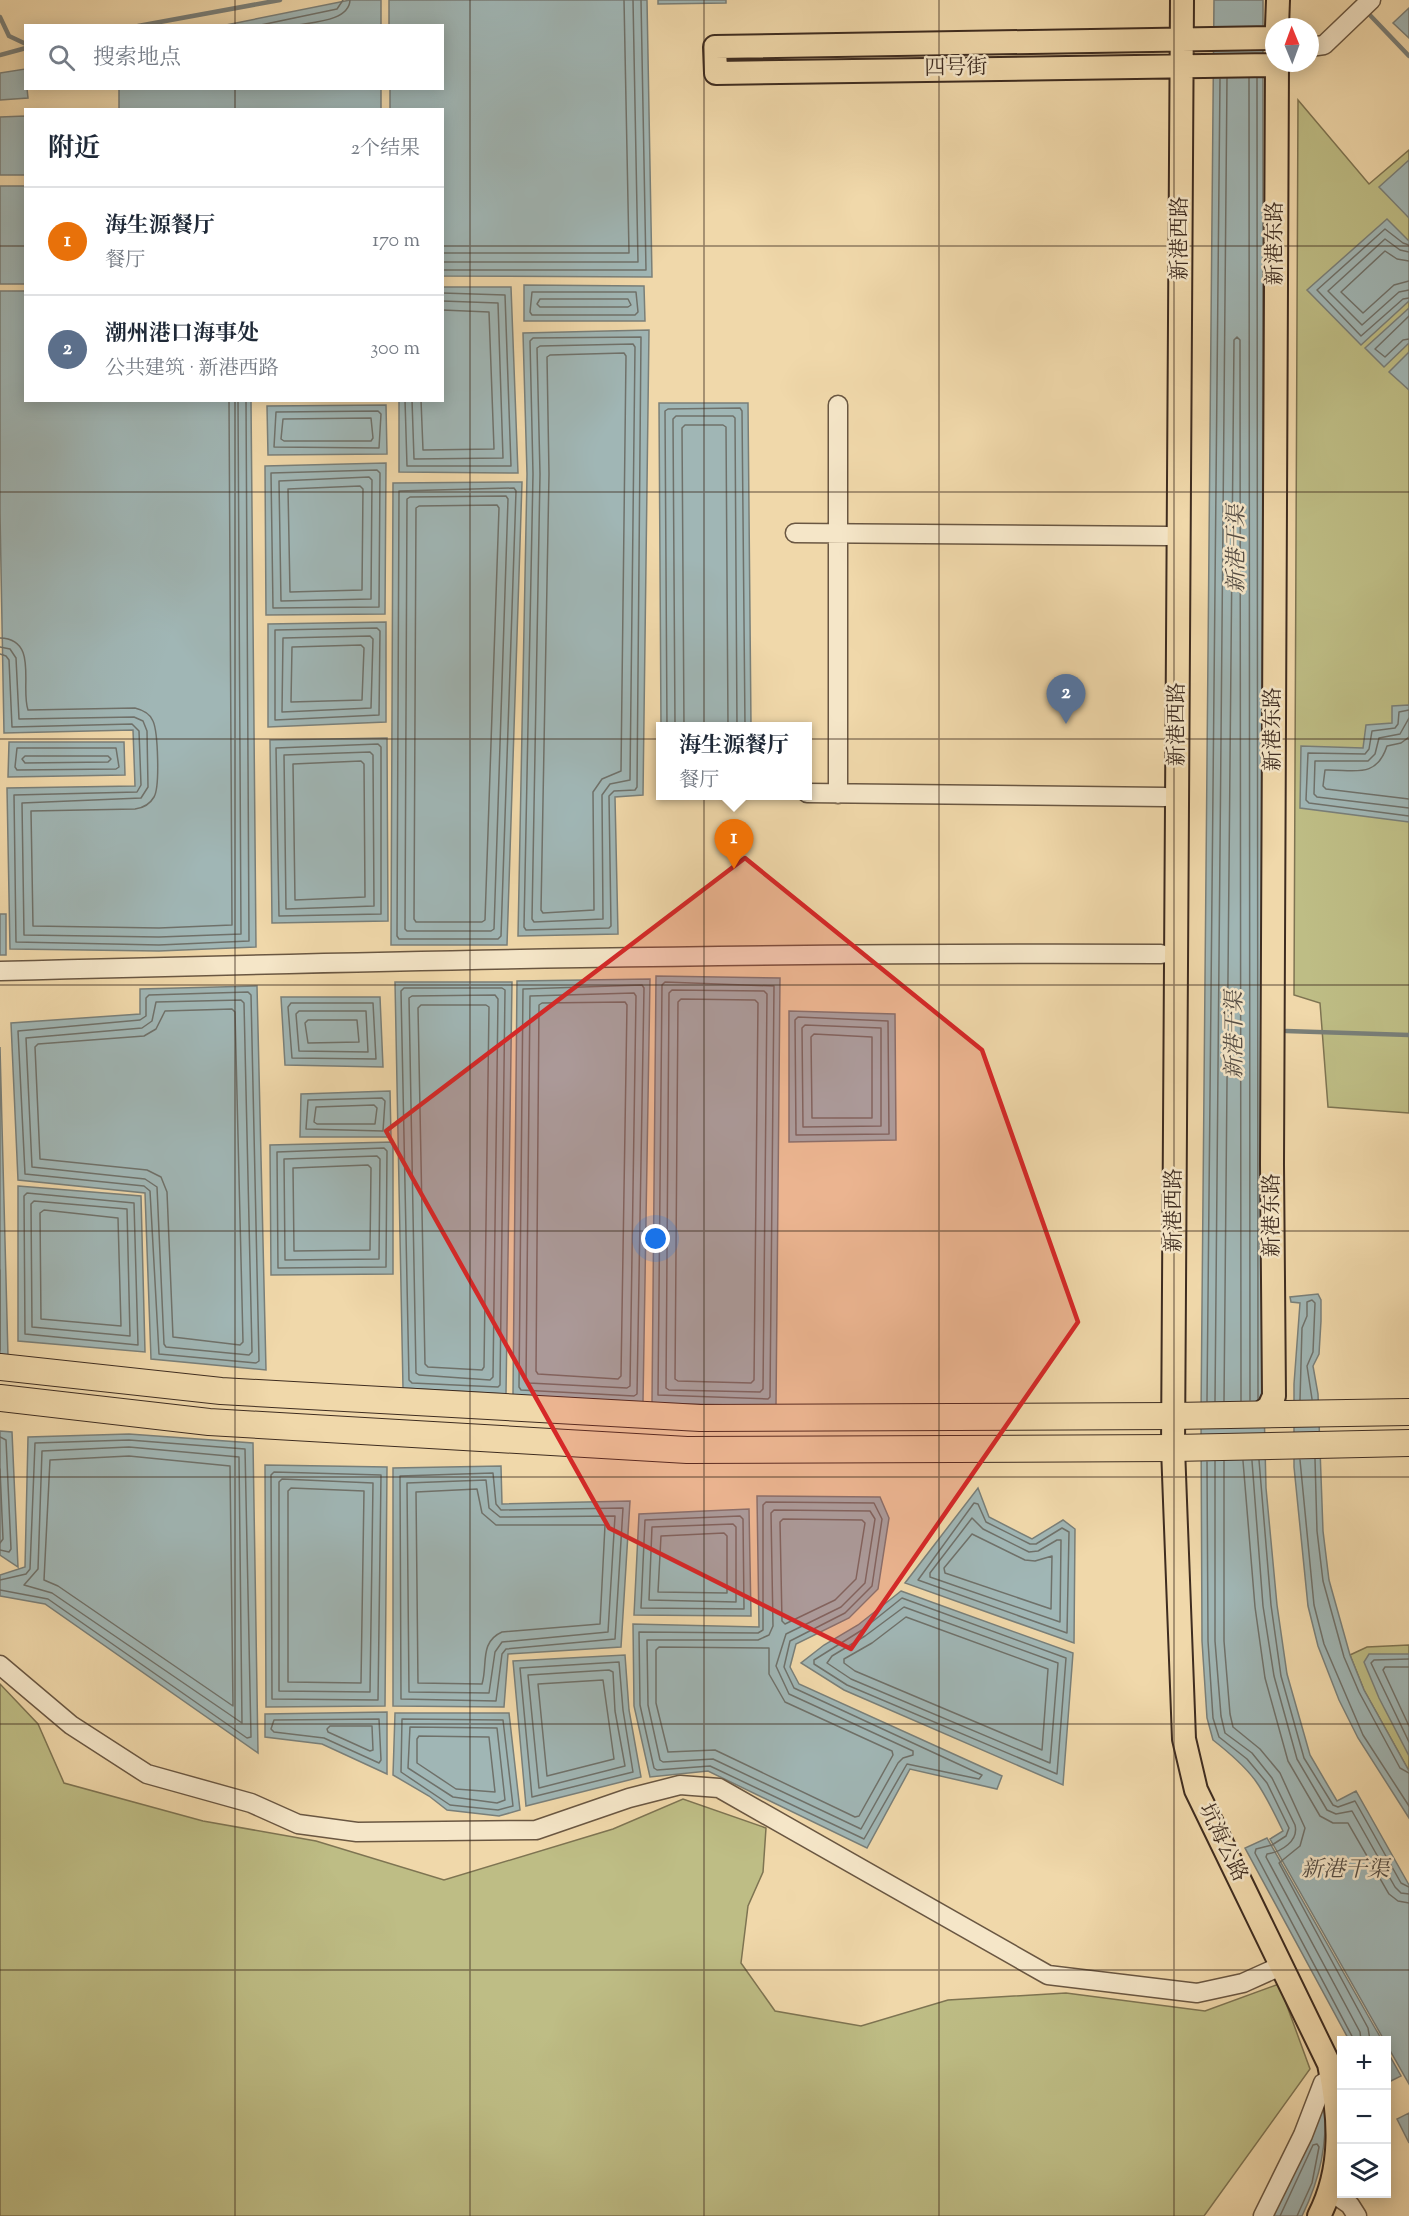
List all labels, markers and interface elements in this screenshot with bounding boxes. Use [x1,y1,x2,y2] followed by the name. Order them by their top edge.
[1265,18,1319,72] north arrow
[24,24,444,90] search box
[45,41,78,74] icon: search
[93,43,181,75] text: 搜索地点
[924,53,988,85] street label: 四号街
[48,131,100,168] text: 附近
[351,135,420,164] text: 2个结果
[1166,196,1196,280] street label: 新港西路
[1261,201,1291,285] street label: 新港东路
[105,211,215,243] text: 海生源餐厅
[64,227,71,256] text: 1
[372,227,420,256] text: 170 m
[105,247,145,276] text: 餐厅
[105,319,259,351] text: 潮州港口海事处
[63,335,72,364] text: 2
[370,335,420,364] text: 300 m
[105,355,279,384] text: 公共建筑 · 新港西路
[1222,502,1254,593] water label: 新港干渠
[1046,674,1086,724] pin: 2
[1163,682,1193,766] street label: 新港西路
[1259,687,1289,771] street label: 新港东路
[656,722,812,800] popup
[679,731,789,763] text: 海生源餐厅
[679,767,719,796] text: 餐厅
[714,820,754,869] pin: 1
[1220,988,1252,1079] water label: 新港干渠
[1160,1168,1190,1252] street label: 新港西路
[1258,1173,1288,1257] street label: 新港东路
[641,1224,670,1253] your location
[1190,1799,1254,1887] street label: 坑海公路
[1301,1855,1392,1887] water label: 新港干渠
[1337,2036,1391,2198] map controls
[1337,2036,1391,2090] button: +
[1337,2090,1391,2144] button: −
[1337,2144,1391,2198] button: layers

